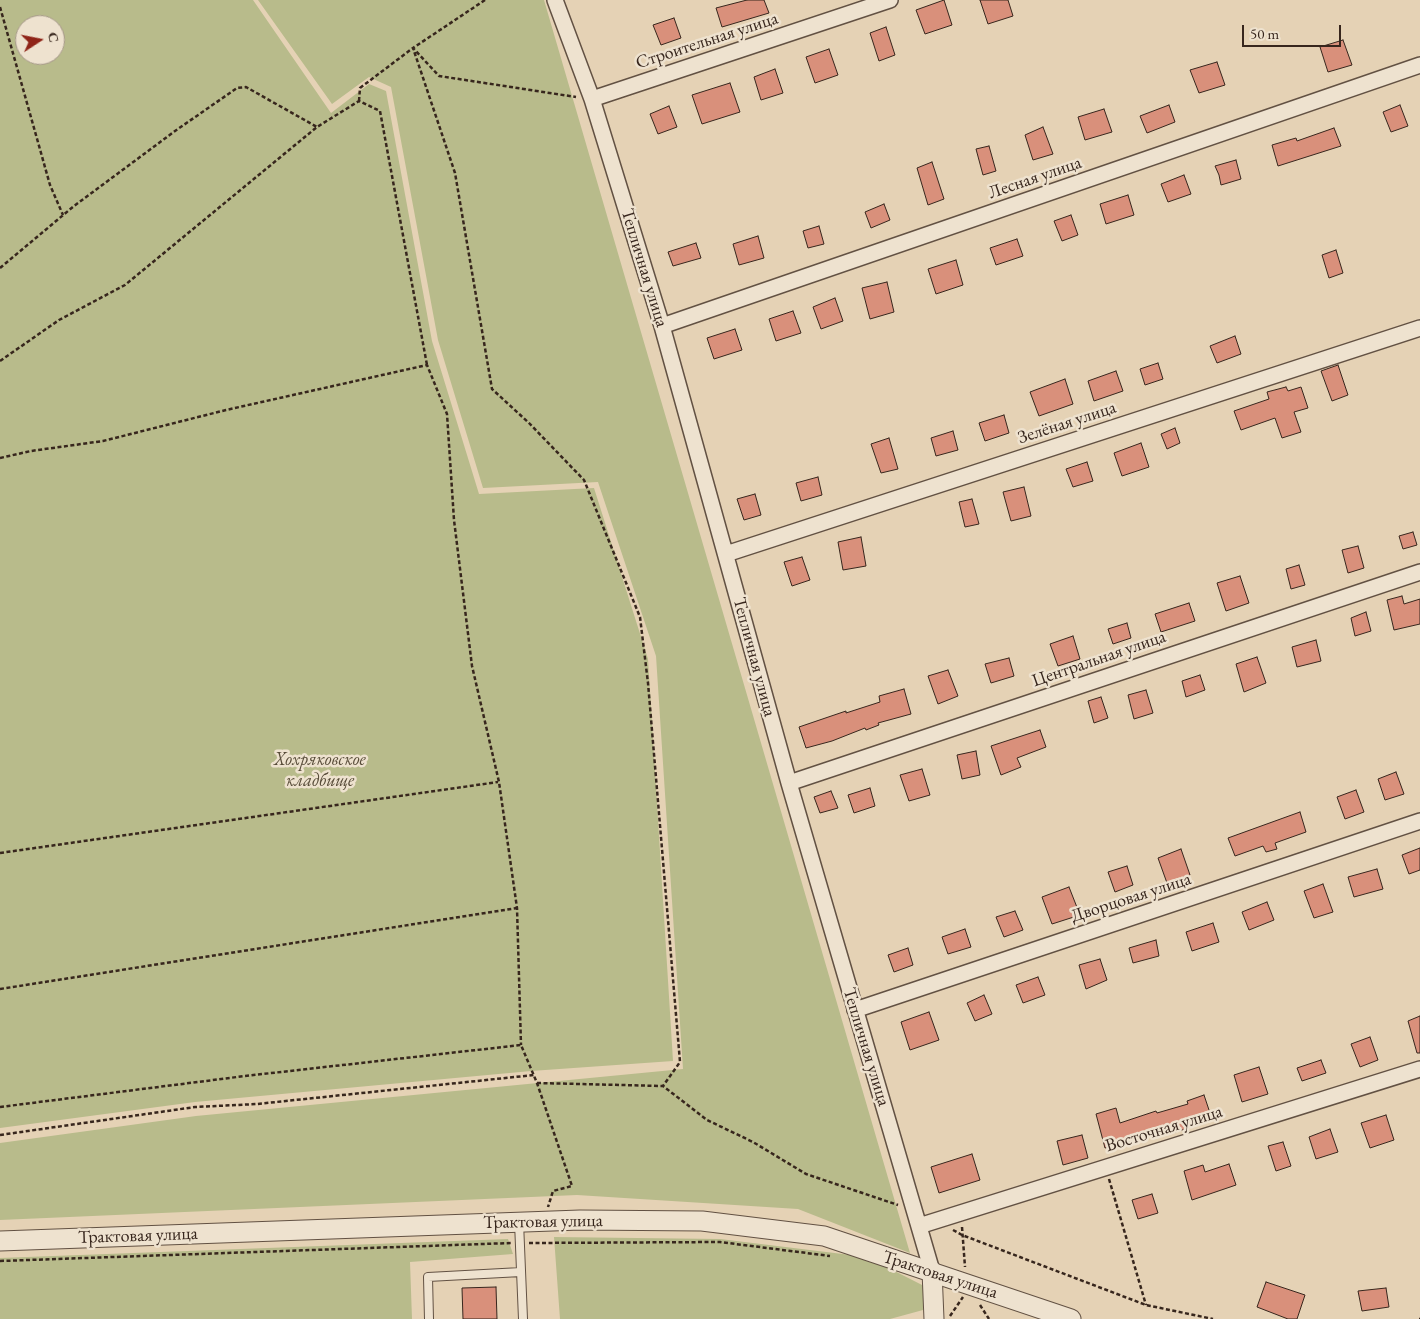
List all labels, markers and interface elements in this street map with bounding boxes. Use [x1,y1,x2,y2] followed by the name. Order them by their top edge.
[633,8,781,74] street label: Строительная улица
[15,15,65,65] north arrow
[1245,15,1344,47] scale bar
[1250,24,1279,43] text: 50 m
[44,31,64,44] text: С
[986,152,1084,204] street label: Лесная улица
[616,206,672,330] street label: Тепличная улица
[1015,397,1119,449] street label: Зелёная улица
[728,595,780,719] street label: Тепличная улица
[1029,626,1169,692] street label: Центральная улица
[274,749,366,792] park label: Хохряковское кладбище
[1068,868,1194,928] street label: Дворцовая улица
[838,985,894,1109] street label: Тепличная улица
[1103,1101,1225,1157] street label: Восточная улица
[483,1210,603,1234] street label: Трактовая улица
[78,1223,198,1249] street label: Трактовая улица
[880,1246,1000,1304] street label: Трактовая улица

